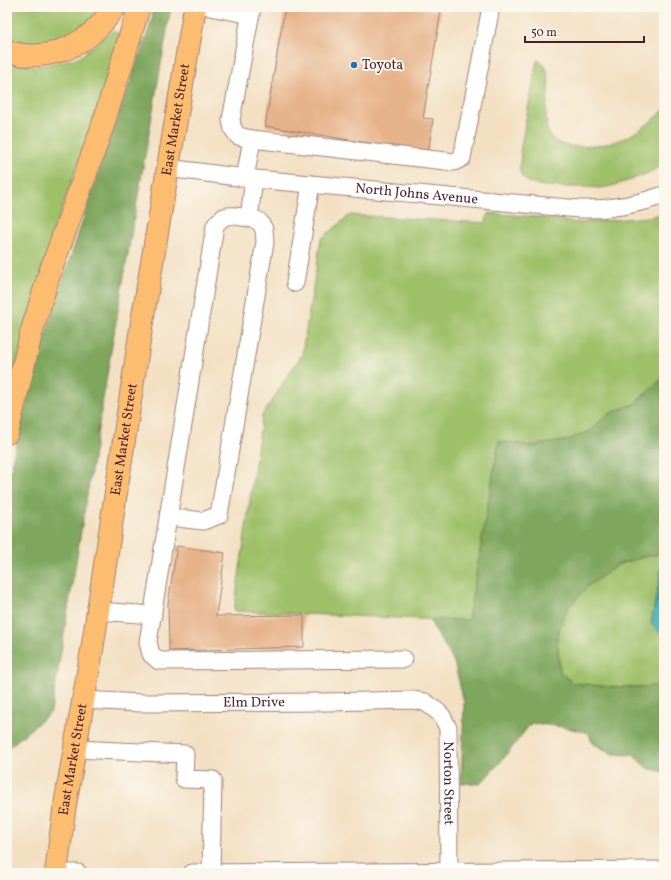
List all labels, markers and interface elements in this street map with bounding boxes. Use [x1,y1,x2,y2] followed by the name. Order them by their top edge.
[525,18,644,44] scale bar
[531,25,557,41] text: 50 m
[362,56,403,75] place label: Toyota
[349,60,359,70] marker: Toyota
[157,62,195,177] street label: East Market Street
[354,179,479,209] street label: North Johns Avenue
[106,382,142,497] street label: East Market Street
[223,693,285,712] street label: Elm Drive
[54,702,92,816] street label: East Market Street
[439,741,458,825] street label: Norton Street

